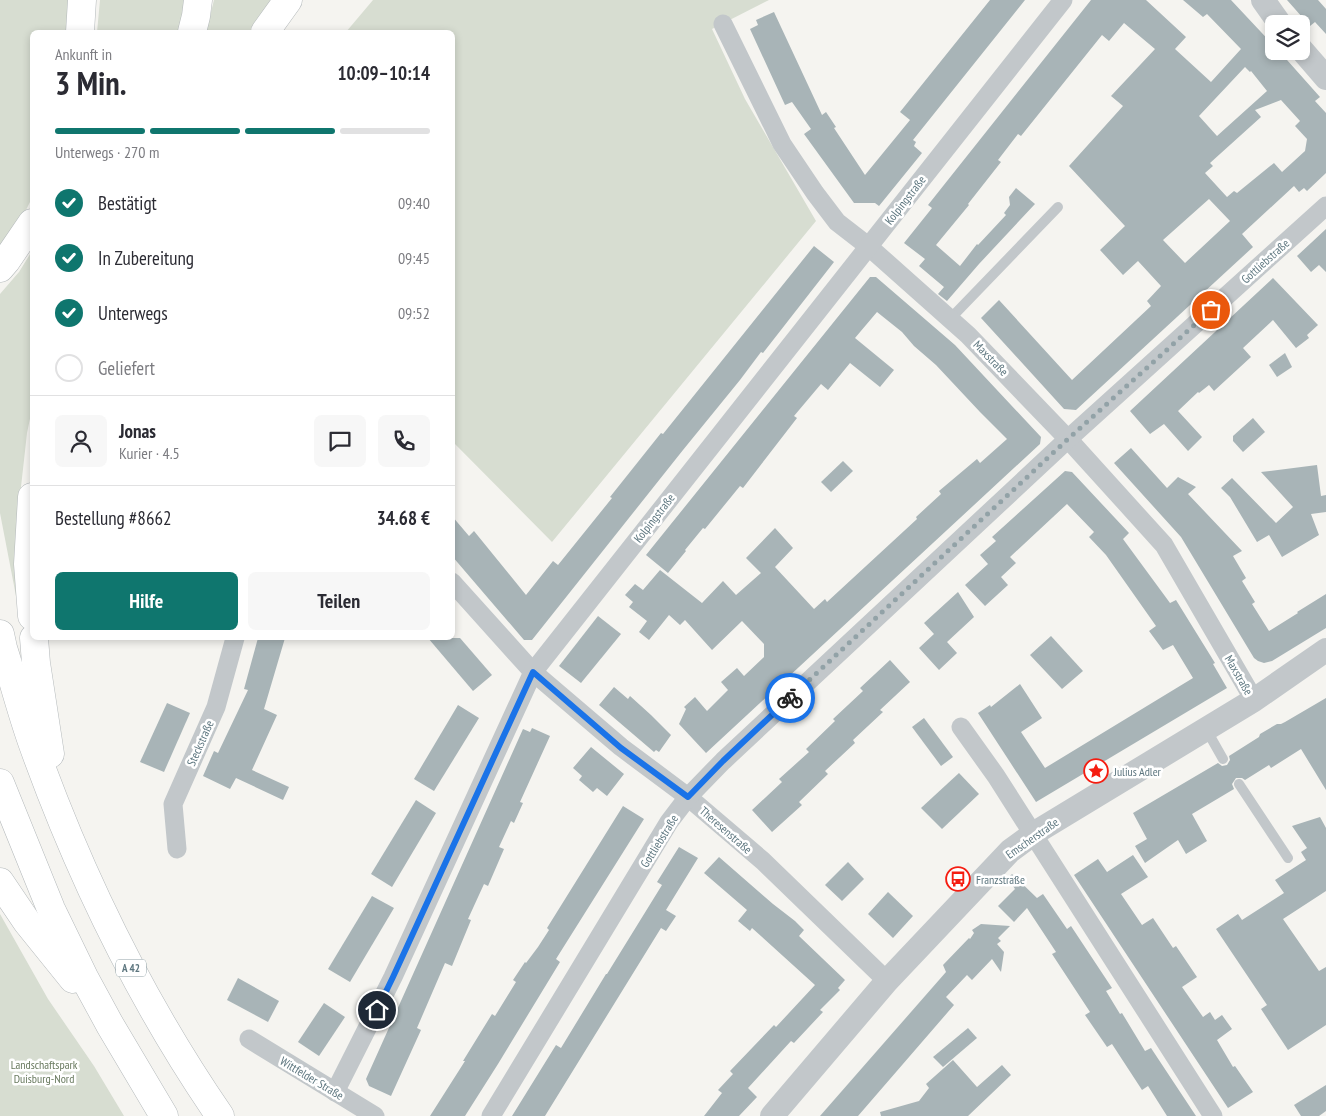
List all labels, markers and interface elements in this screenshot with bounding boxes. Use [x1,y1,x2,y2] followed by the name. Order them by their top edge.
[1265,15,1310,60] map controls
[1265,15,1310,60] button: layers
[55,44,112,64] text: Ankunft in
[337,61,430,85] text: 10:09–10:14
[55,62,126,104] text: 3 Min.
[55,142,159,162] text: Unterwegs · 270 m
[881,173,929,227] street label: Kolpingstraße
[55,189,83,217] icon: check
[98,191,157,215] text: Bestätigt
[398,193,430,213] text: 09:40
[1238,235,1292,286] street label: Gottliebstraße
[55,244,83,272] icon: check
[98,246,194,270] text: In Zubereitung
[398,248,430,268] text: 09:45
[1190,289,1232,331] pin
[1197,296,1225,324] icon: bag
[55,299,83,327] icon: check
[98,301,168,325] text: Unterwegs
[398,303,430,323] text: 09:52
[970,337,1012,379] street label: Maxstraße
[98,356,155,380] text: Geliefert
[55,415,107,467] button: person
[314,415,366,467] button: chat
[378,415,430,467] button: phone
[119,419,156,443] text: Jonas
[119,443,180,463] text: Kurier · 4.5
[630,491,678,545] street label: Kolpingstraße
[55,506,172,530] text: Bestellung #8662
[377,506,430,530] text: 34.68 €
[55,572,238,630] button: Hilfe
[248,572,430,630] button: Teilen
[1222,652,1256,698] street label: Maxstraße
[765,673,815,723] courier
[776,684,804,712] icon: bike
[183,718,217,768] street label: Steckstraße
[1083,758,1109,784] place icon: Julius Adler
[1113,764,1162,779] place label: Julius Adler
[697,803,755,857] street label: Theresenstraße
[637,812,681,870] street label: Gottliebstraße
[1003,814,1061,862] street label: Emscherstraße
[945,866,971,892] bus stop icon: Franzstraße
[976,872,1025,887] place label: Franzstraße
[116,960,146,976] road number: A 42
[356,989,398,1031] pin
[363,996,391,1024] icon: home
[278,1053,346,1103] street label: Wittfelder Straße
[11,1057,78,1086] park label: Landschaftspark Duisburg-Nord

